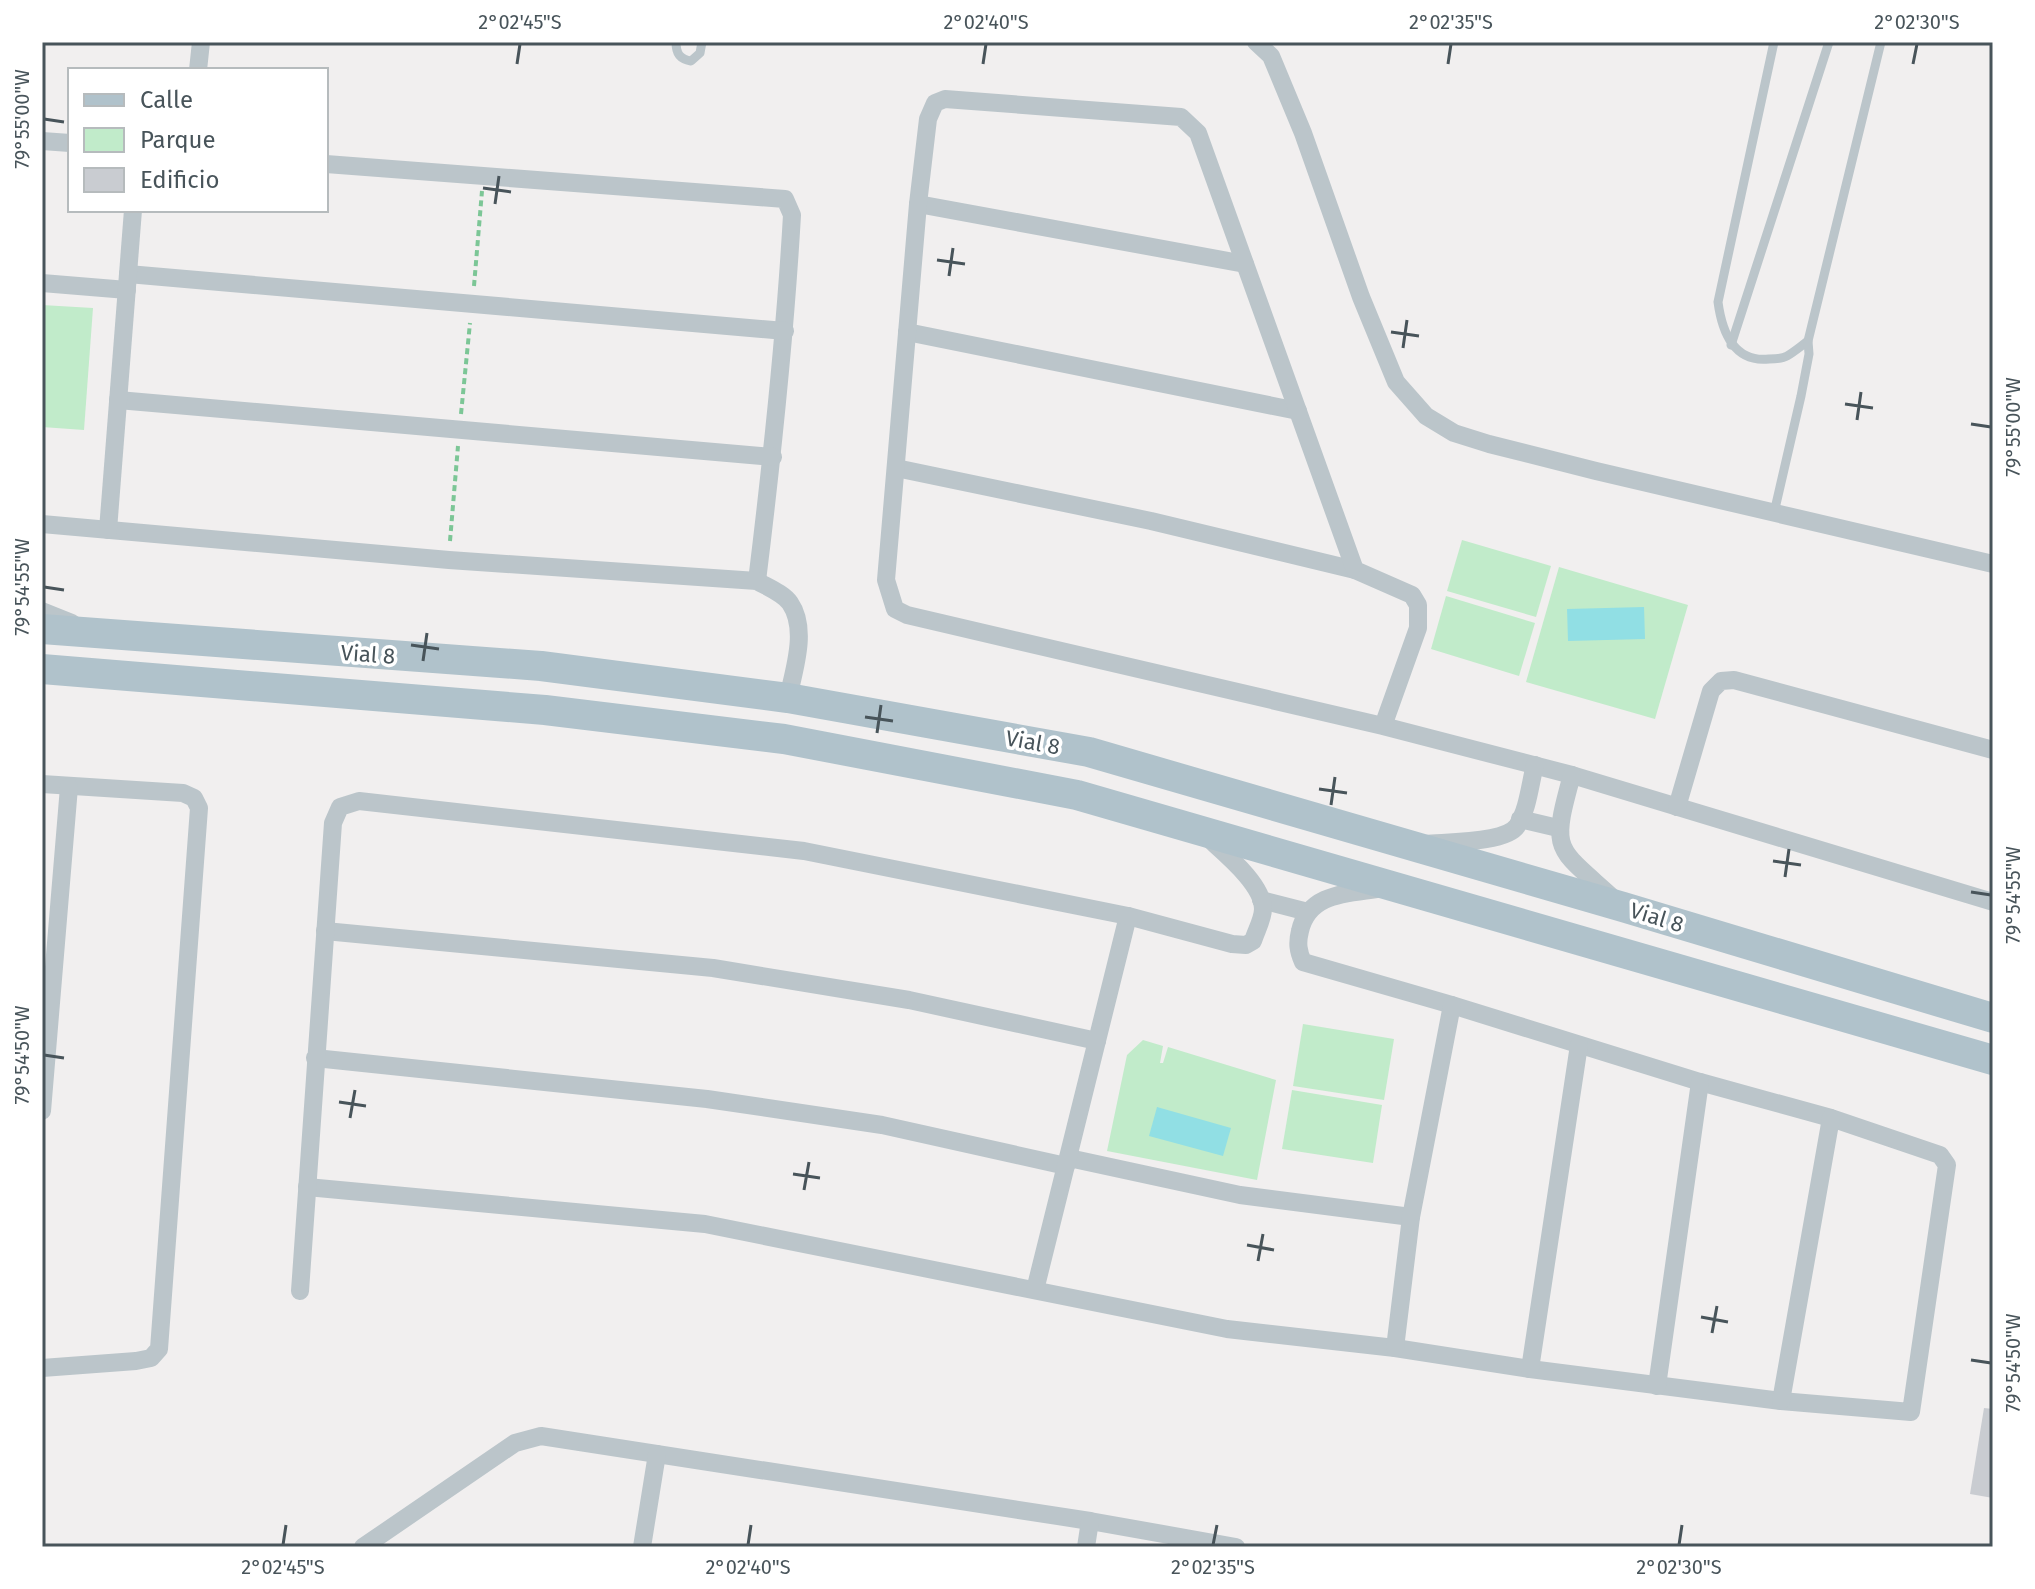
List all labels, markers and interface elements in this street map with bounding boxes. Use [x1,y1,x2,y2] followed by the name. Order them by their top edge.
[478,10,562,34] text: 2°02'45"S
[943,10,1029,34] text: 2°02'40"S
[1409,10,1493,34] text: 2°02'35"S
[1874,10,1960,34] text: 2°02'30"S
[68,68,328,212] legend
[10,69,34,169] text: 79°55'00"W
[140,86,193,114] text: Calle
[140,126,216,154] text: Parque
[140,166,220,194] text: Edificio
[2001,377,2025,477] text: 79°55'00"W
[10,538,34,636] text: 79°54'55"W
[340,639,396,670] street label: Vial 8
[1004,724,1062,761] street label: Vial 8
[2001,846,2025,944] text: 79°54'55"W
[1627,897,1687,938] street label: Vial 8
[10,1005,34,1105] text: 79°54'50"W
[2001,1313,2025,1413] text: 79°54'50"W
[241,1555,325,1579] text: 2°02'45"S
[705,1555,791,1579] text: 2°02'40"S
[1171,1555,1255,1579] text: 2°02'35"S
[1636,1555,1722,1579] text: 2°02'30"S

